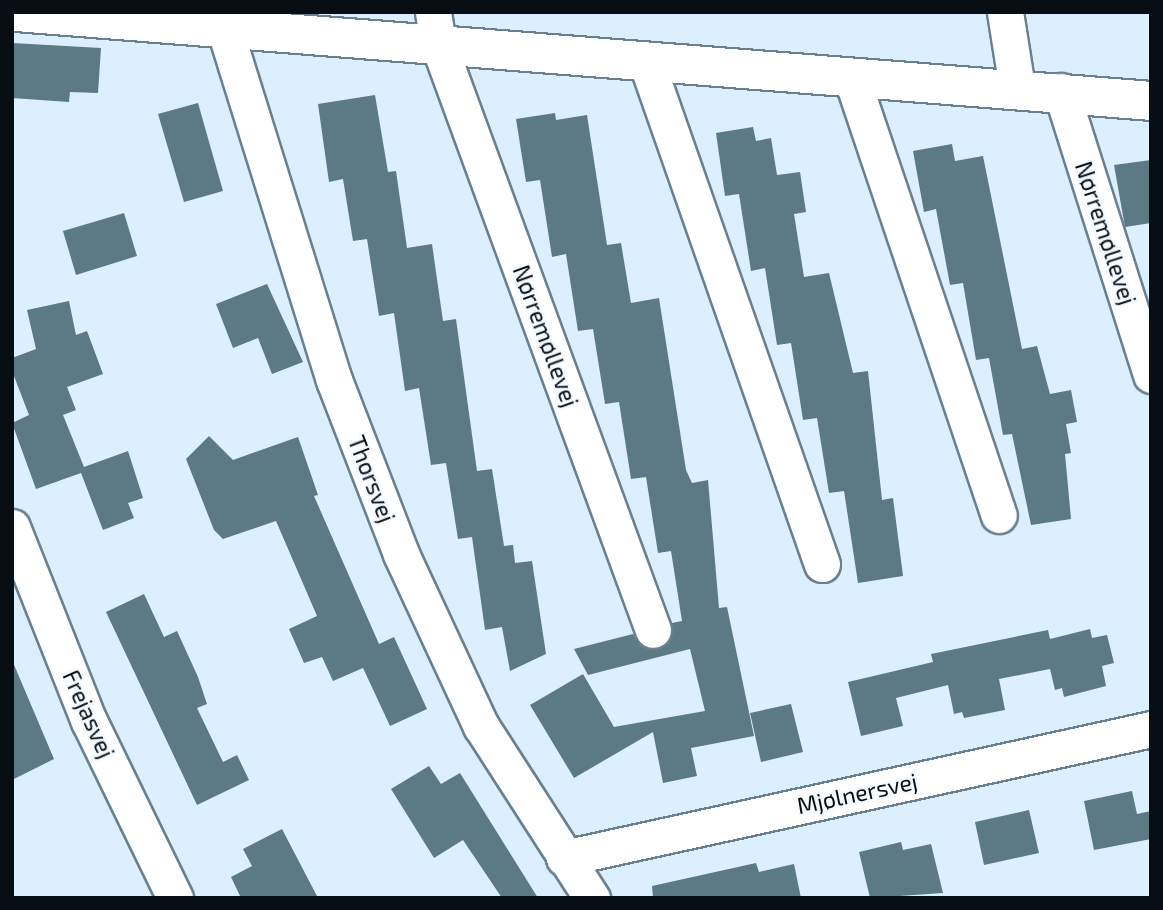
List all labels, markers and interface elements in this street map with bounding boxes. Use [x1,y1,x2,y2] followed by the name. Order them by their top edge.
[1070,158,1142,308] street label: Nørremøllevej
[508,261,584,411] street label: Nørremøllevej
[343,432,401,526] street label: Thorsvej
[57,666,121,762] street label: Frejasvej
[794,767,920,819] street label: Mjølnersvej

